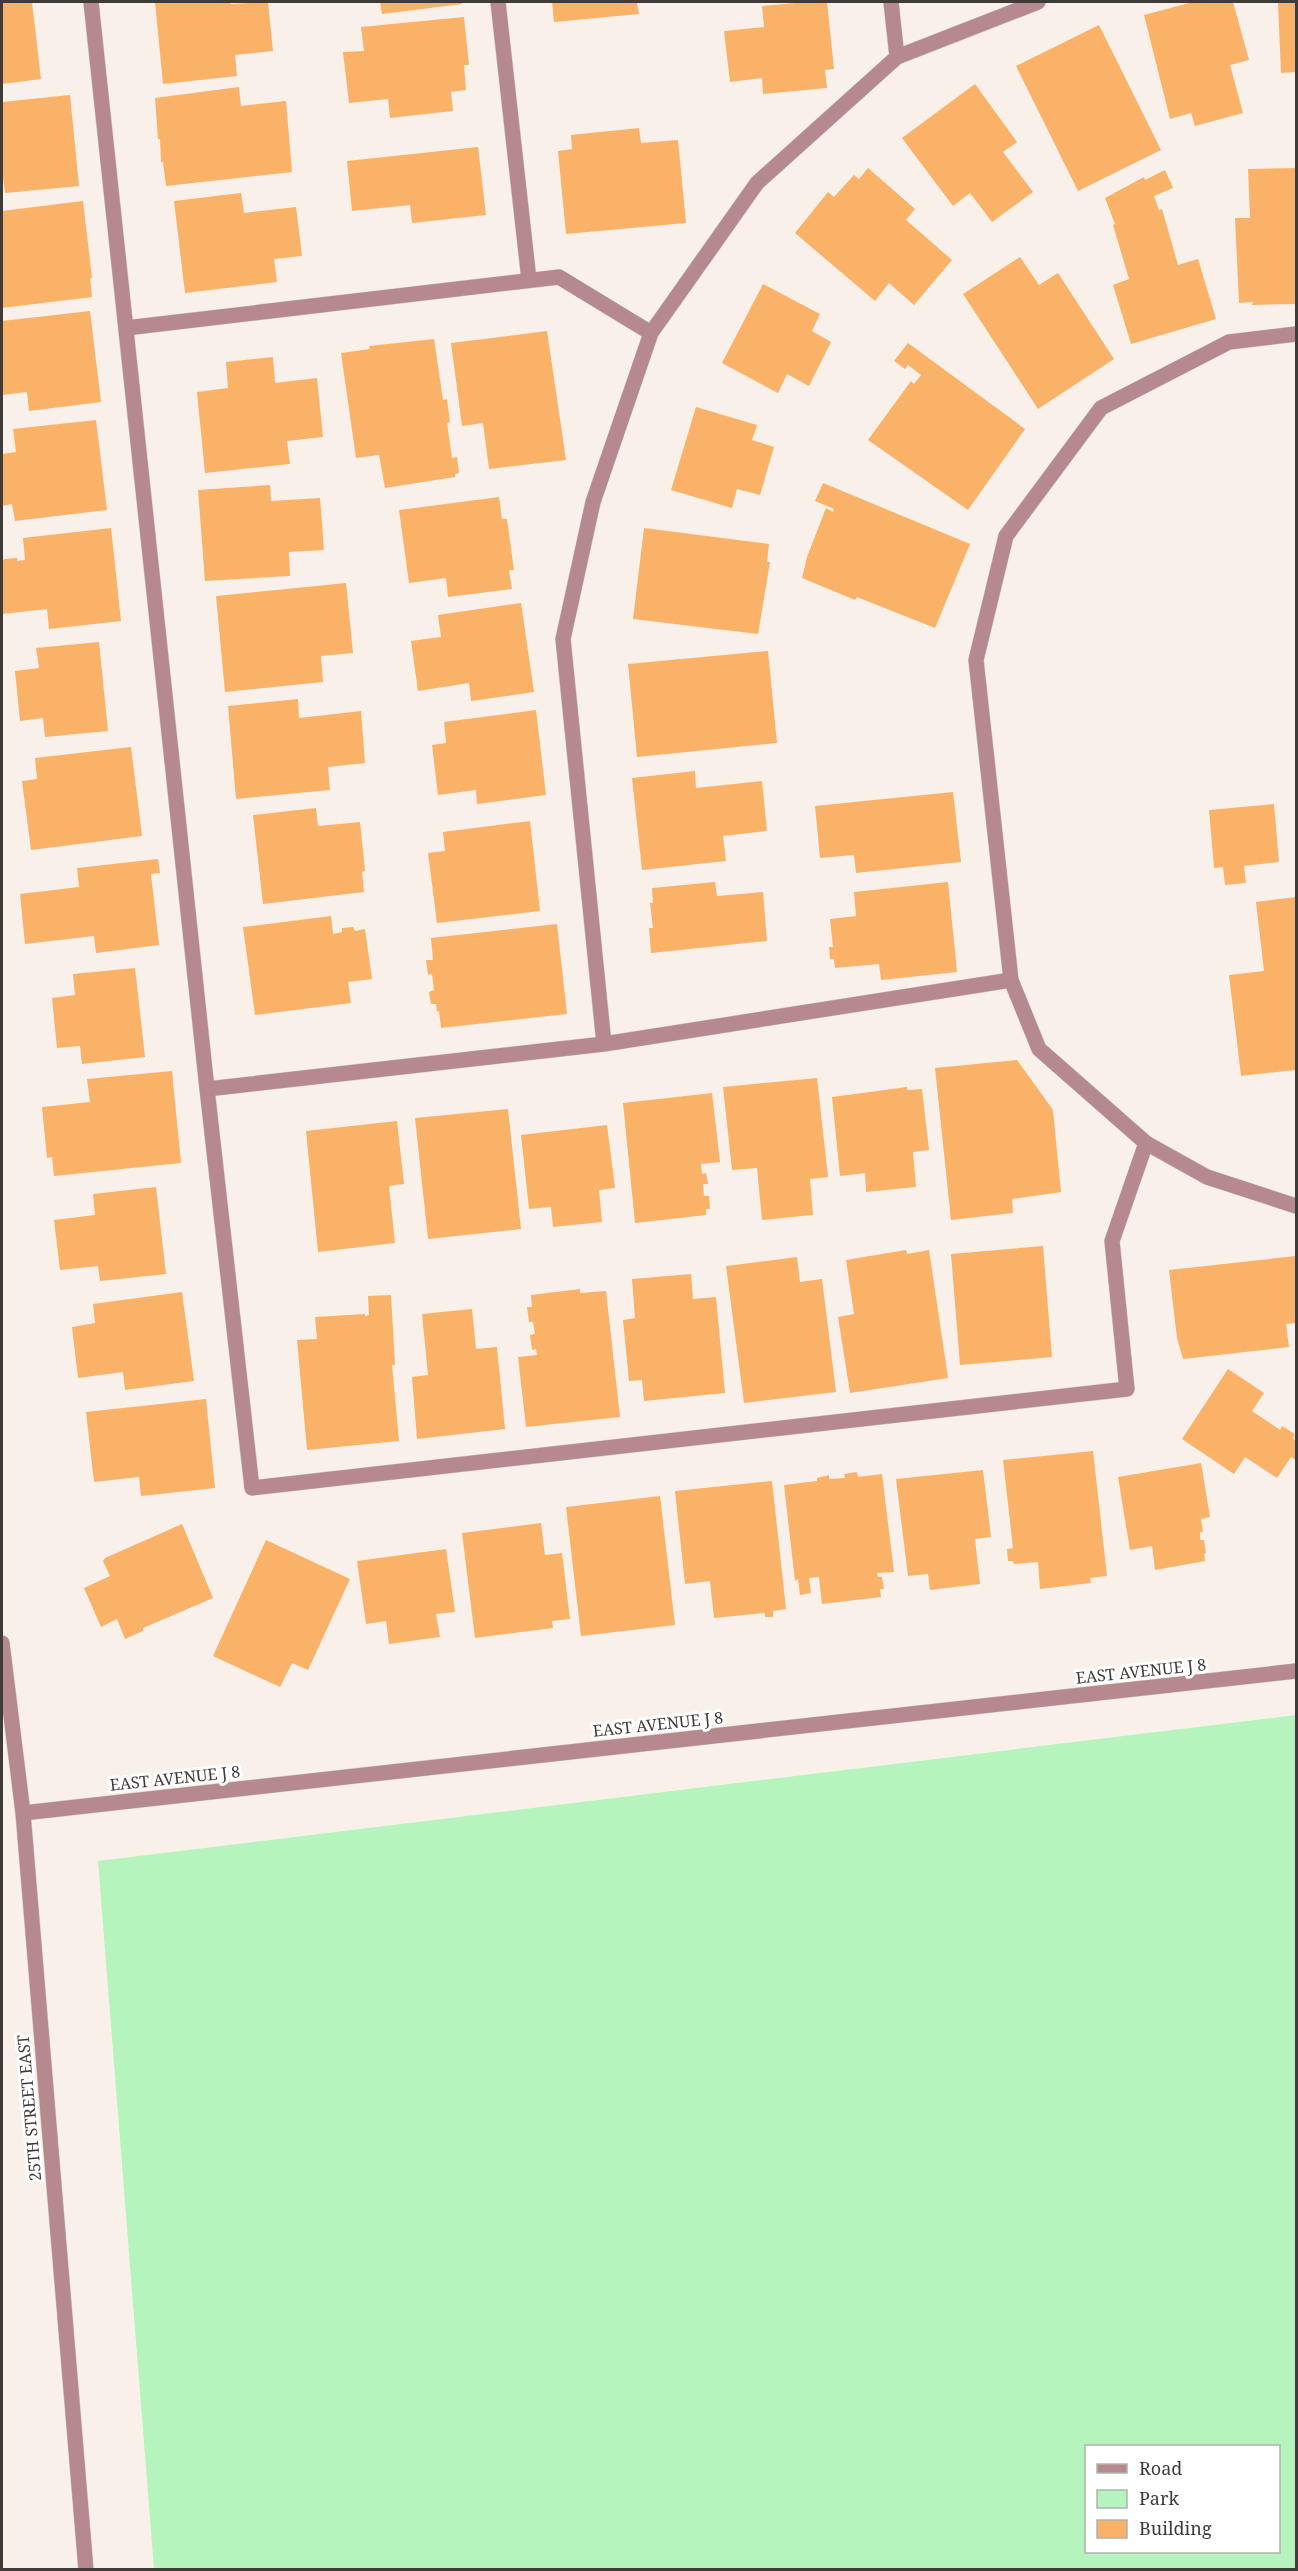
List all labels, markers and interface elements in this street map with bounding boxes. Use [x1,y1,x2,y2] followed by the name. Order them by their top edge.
[1075,1653,1207,1689] street label: EAST AVENUE J 8
[592,1706,724,1742] street label: EAST AVENUE J 8
[109,1760,241,1796] street label: EAST AVENUE J 8
[12,2034,46,2182] street label: 25TH STREET EAST
[1085,2445,1280,2553] legend
[1139,2456,1182,2480] text: Road
[1139,2486,1179,2510] text: Park
[1139,2516,1212,2540] text: Building

